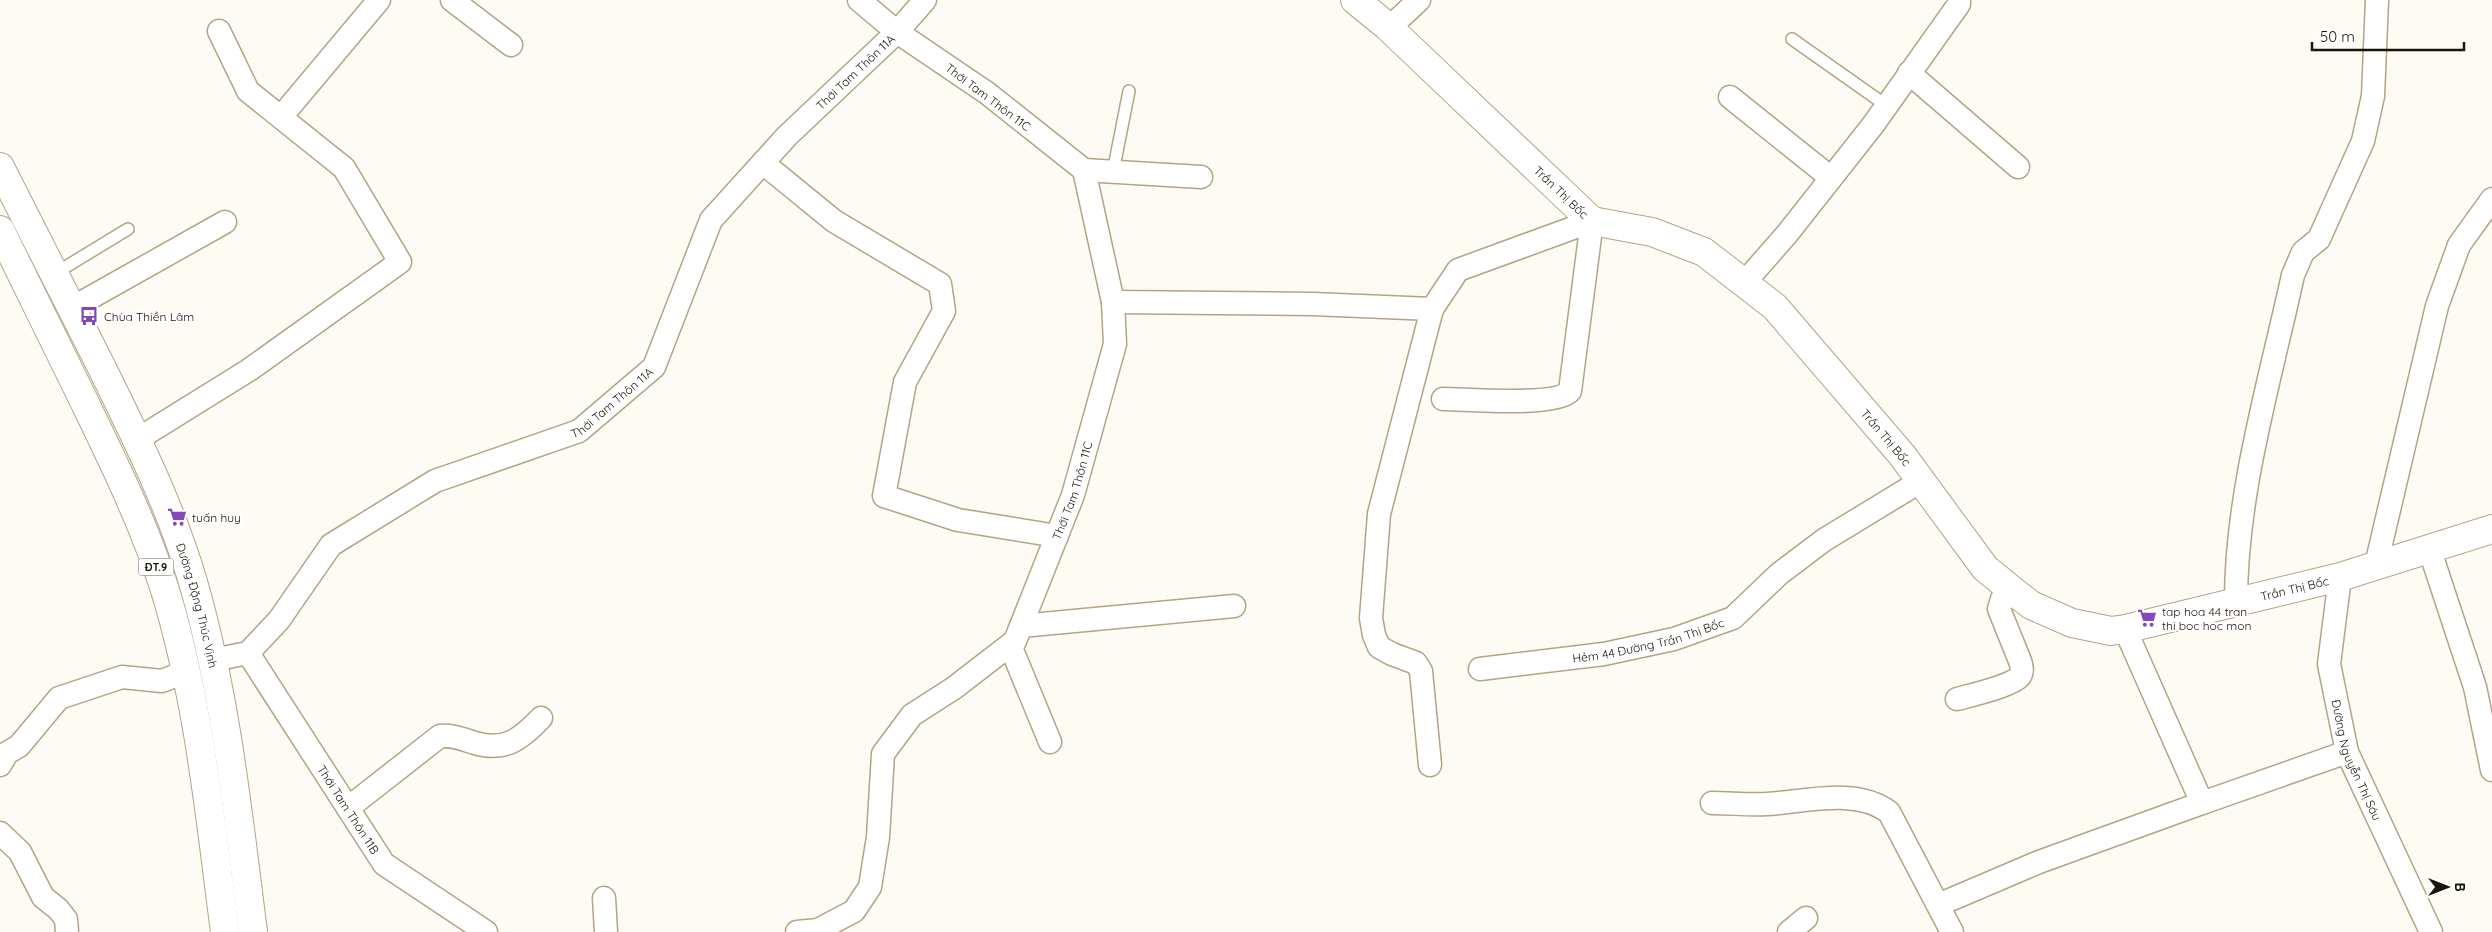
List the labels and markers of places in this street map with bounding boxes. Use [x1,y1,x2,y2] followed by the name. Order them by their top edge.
[78,305,100,327] bus stop icon: Chùa Thiền Lâm
[104,309,194,324] place label: Chùa Thiền Lâm
[166,506,188,528] supermarket icon: tuấn huy
[192,510,241,525] place label: tuấn huy
[2162,604,2251,633] place label: tap hoa 44 tran thi boc hoc mon
[2136,607,2158,629] supermarket icon: tap hoa 44 tran thi boc hoc mon

